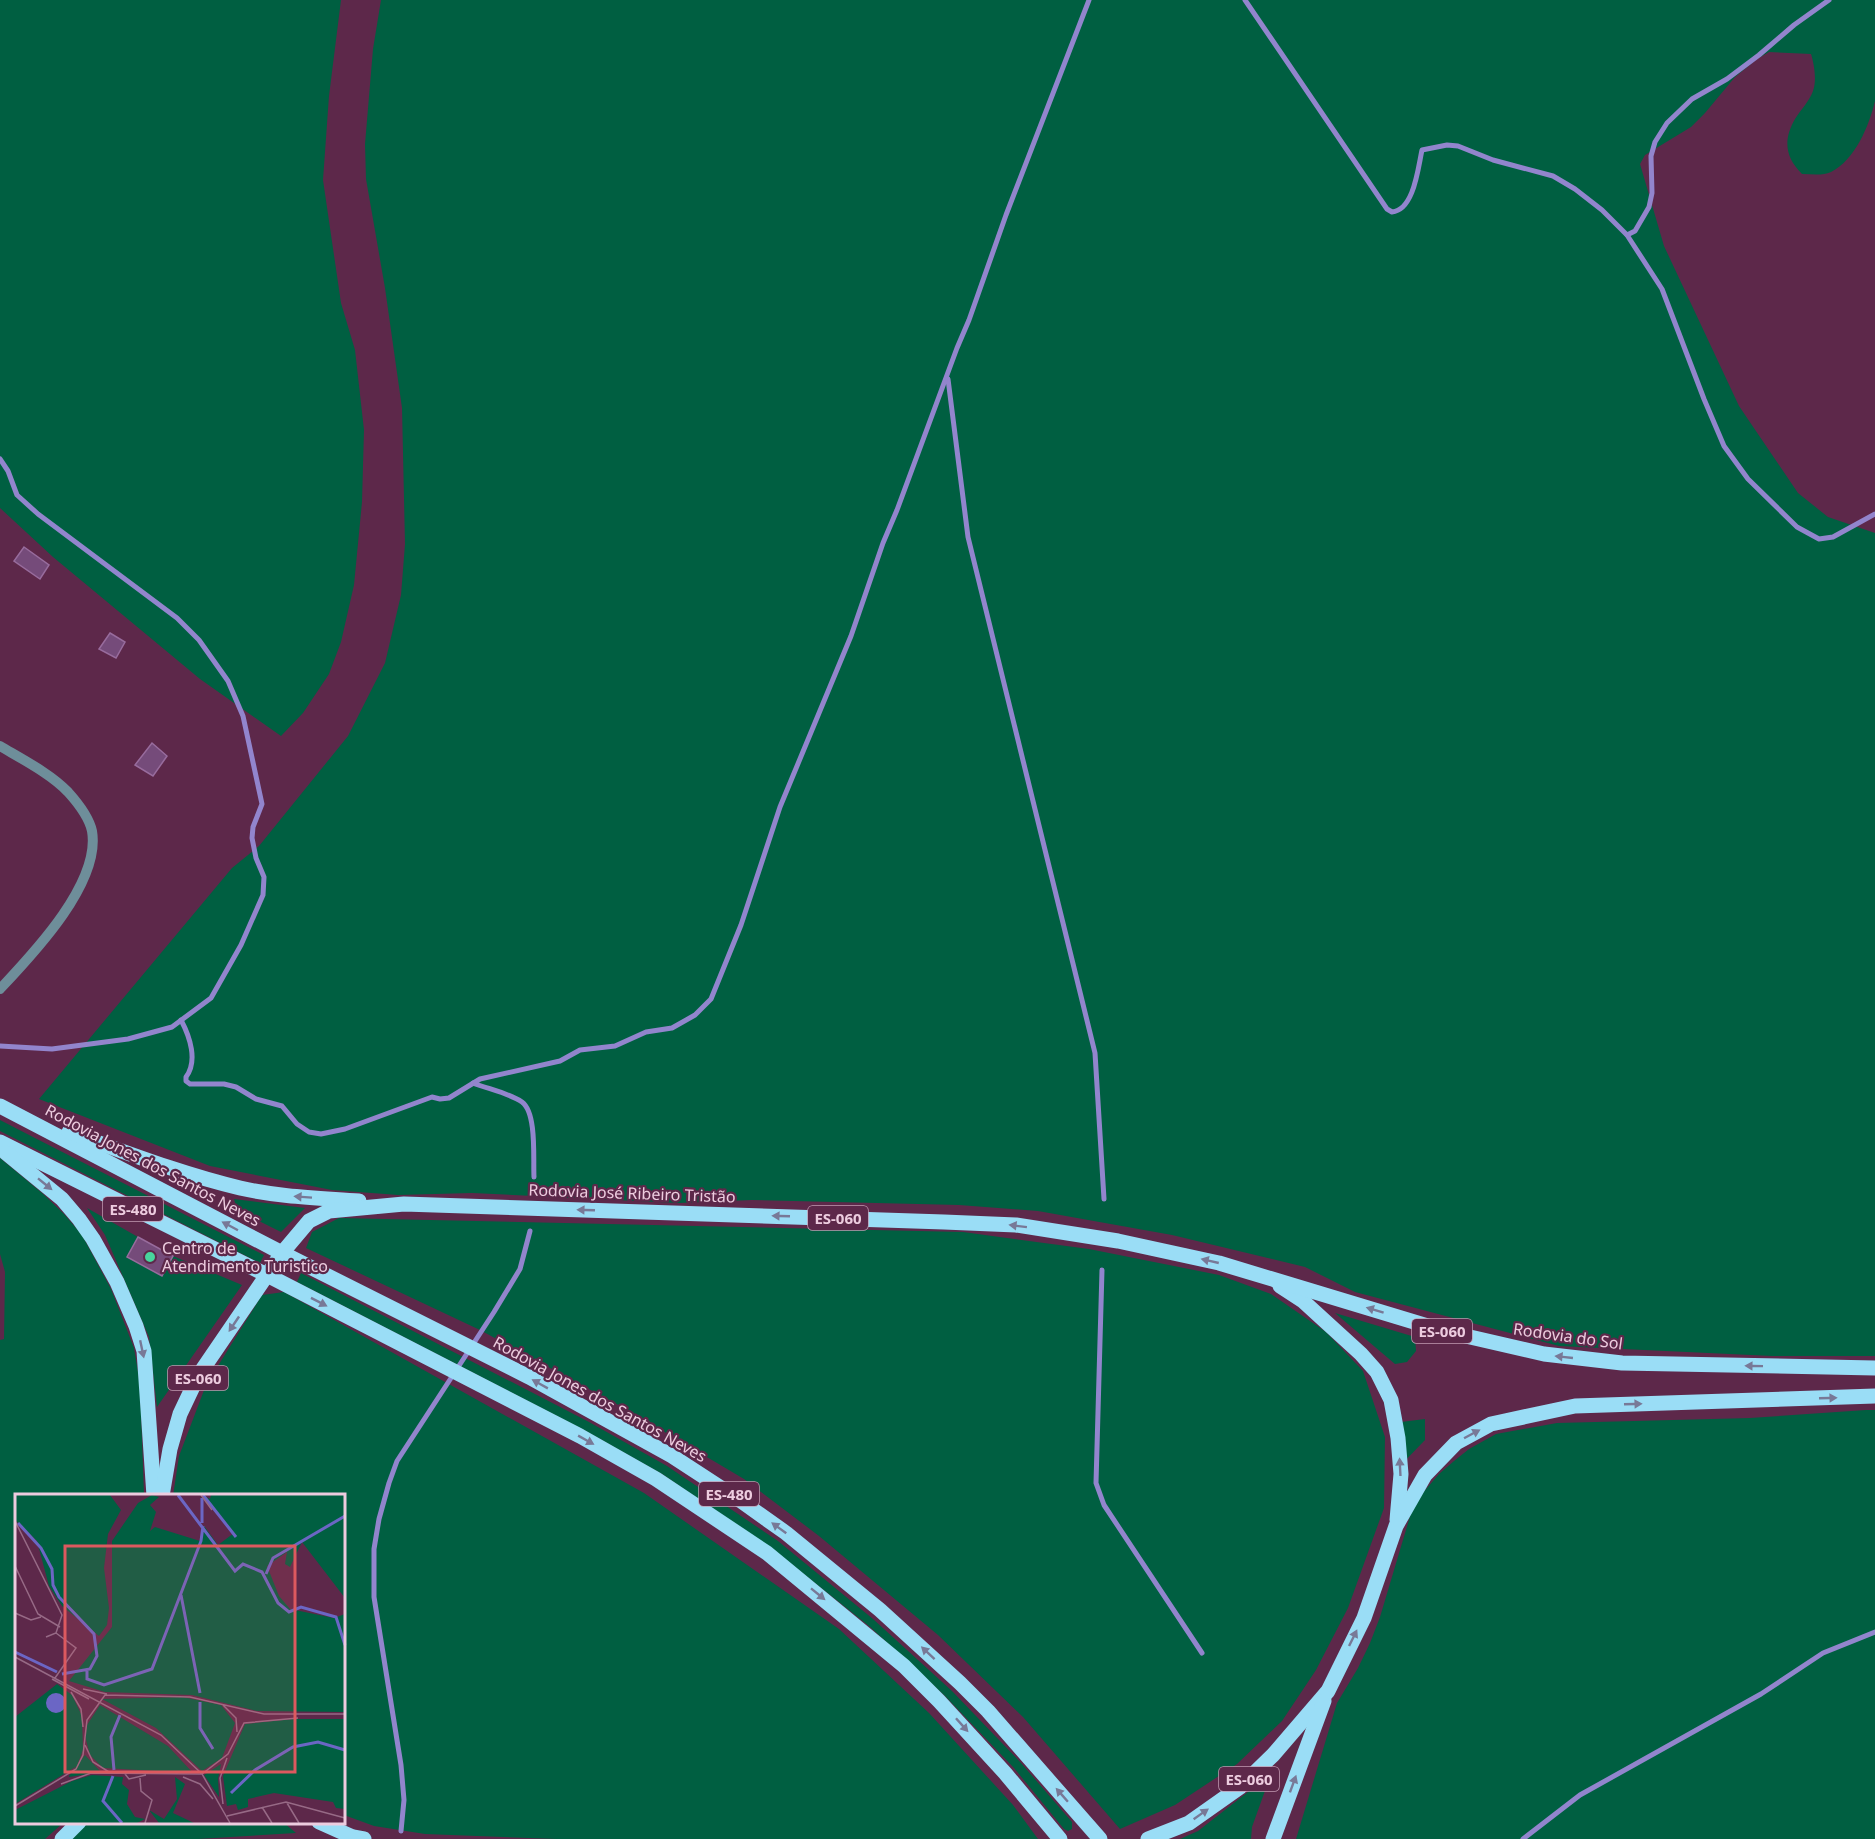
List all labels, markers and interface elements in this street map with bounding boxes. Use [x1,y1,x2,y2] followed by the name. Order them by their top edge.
[41,1099,265,1231] street label: Rodovia Jones dos Santos Neves
[37,1177,52,1190] one-way arrow
[528,1178,736,1208] street label: Rodovia José Ribeiro Tristão
[294,1193,313,1202] one-way arrow
[103,1197,163,1221] road number: ES-480
[577,1205,596,1215] one-way arrow
[808,1206,868,1230] road number: ES-060
[772,1212,791,1221] one-way arrow
[222,1221,239,1230] one-way arrow
[1009,1221,1028,1231] one-way arrow
[162,1237,328,1277] place label: Centro de Atendimento Turistico
[143,1250,157,1264] marker: Centro de Atendimento Turistico
[1200,1256,1219,1265] one-way arrow
[311,1297,328,1307] one-way arrow
[1366,1305,1384,1314] one-way arrow
[228,1315,240,1331] one-way arrow
[1512,1317,1624,1355] street label: Rodovia do Sol
[1412,1319,1472,1343] road number: ES-060
[489,1331,711,1467] street label: Rodovia Jones dos Santos Neves
[138,1340,147,1359] one-way arrow
[1555,1352,1574,1362] one-way arrow
[1744,1361,1763,1370] one-way arrow
[168,1366,228,1390] road number: ES-060
[532,1378,548,1389] one-way arrow
[1819,1393,1838,1402] one-way arrow
[1624,1399,1643,1408] one-way arrow
[1464,1429,1481,1439] one-way arrow
[578,1435,595,1445] one-way arrow
[1395,1458,1404,1477] one-way arrow
[699,1482,759,1506] road number: ES-480
[15,1494,345,1824] inset map
[771,1522,787,1534] one-way arrow
[810,1587,825,1600] one-way arrow
[1349,1630,1358,1647] one-way arrow
[920,1646,935,1660] one-way arrow
[954,1718,968,1732] one-way arrow
[1219,1767,1279,1791] road number: ES-060
[1289,1775,1298,1793] one-way arrow
[1055,1787,1068,1803] one-way arrow
[1193,1809,1209,1820] one-way arrow

